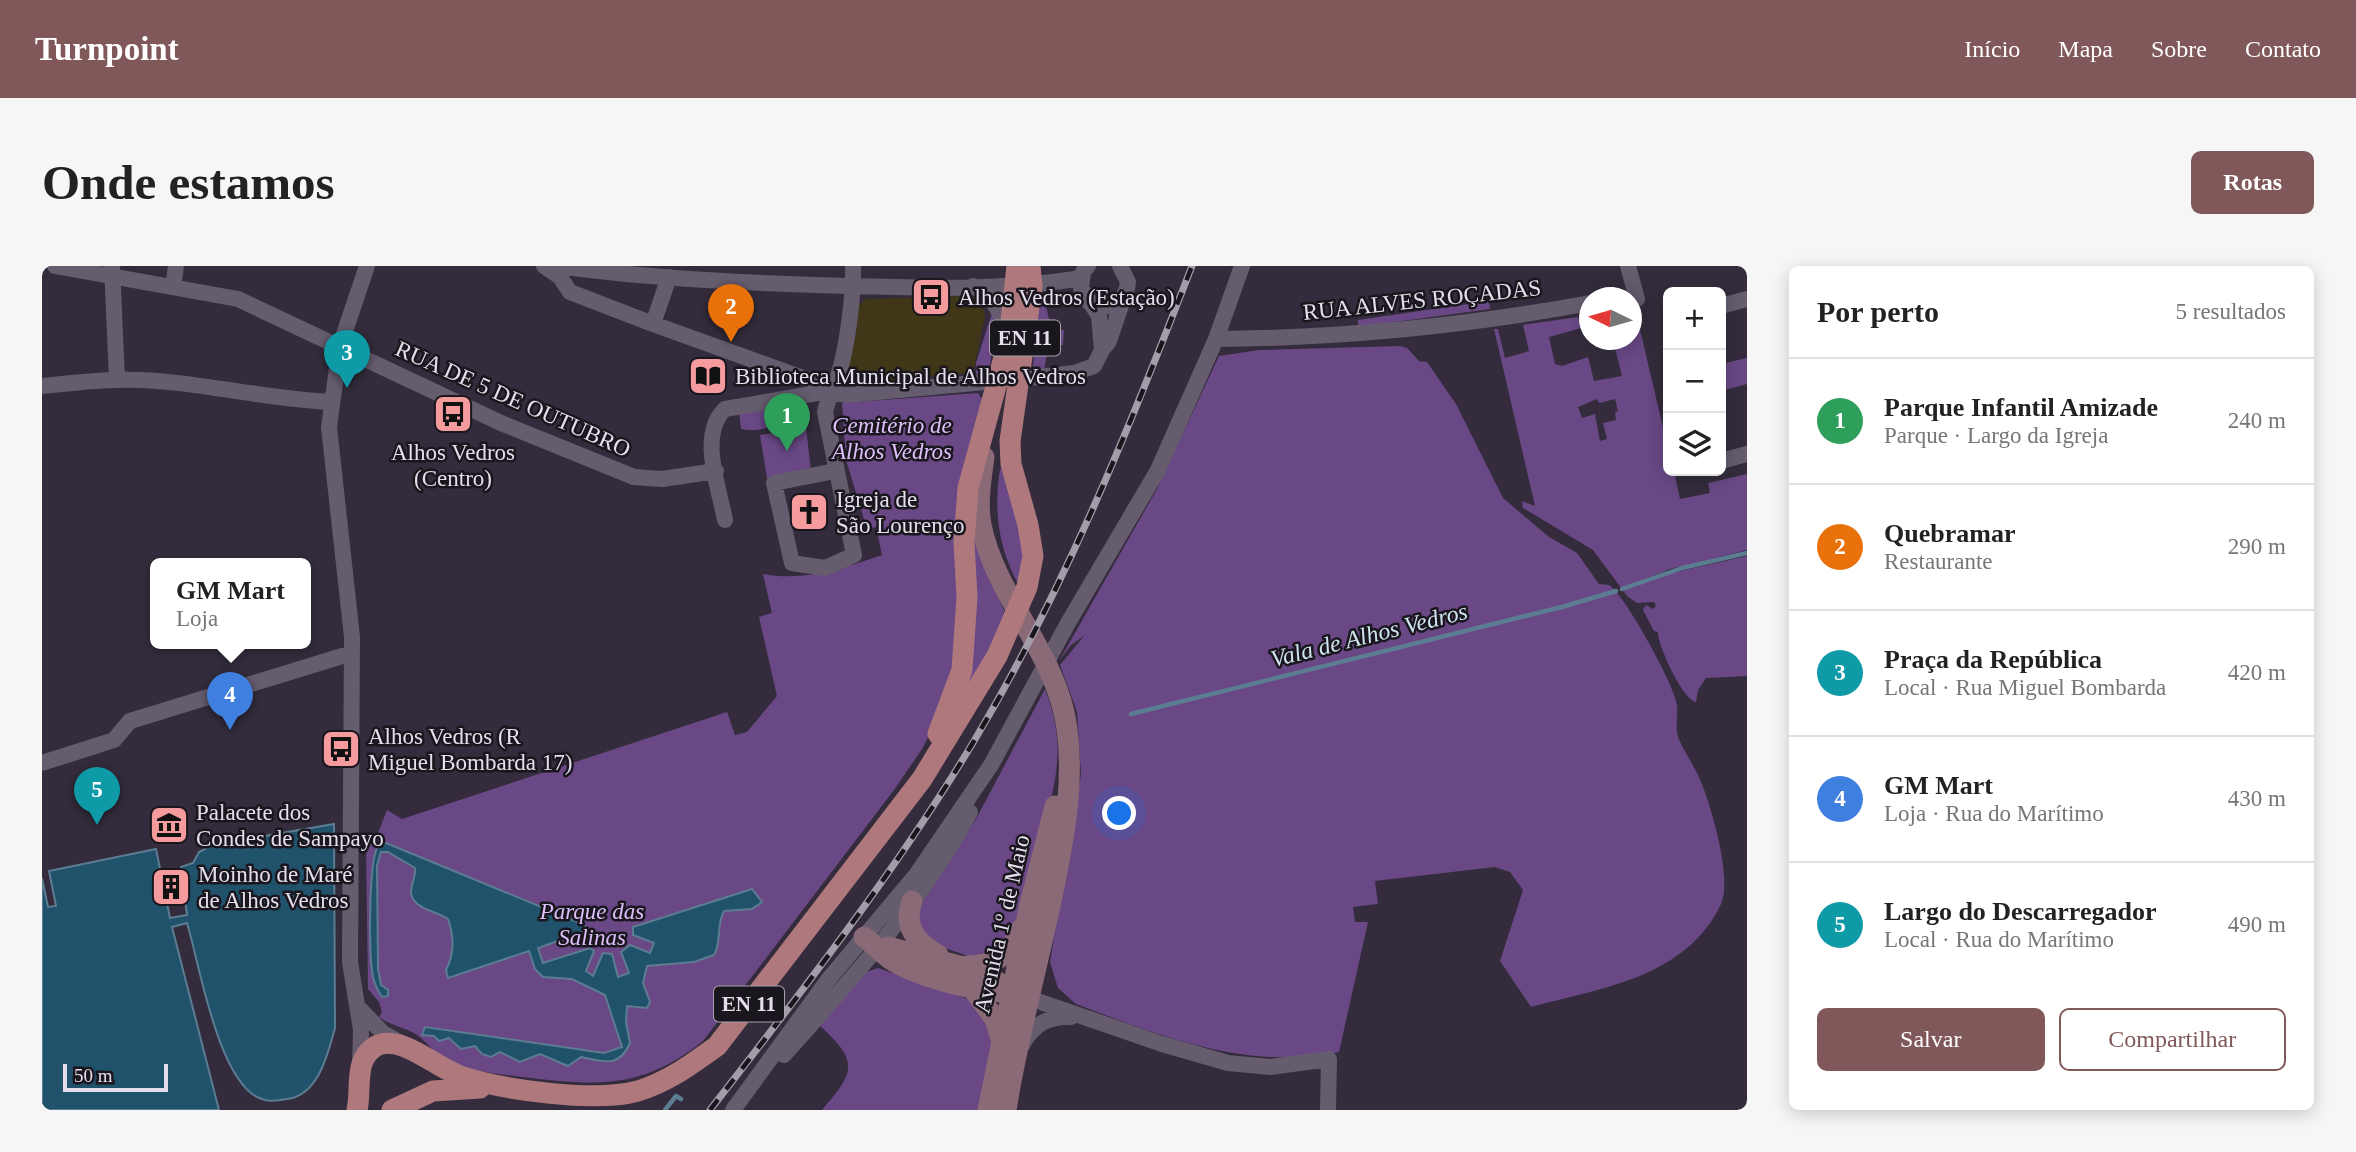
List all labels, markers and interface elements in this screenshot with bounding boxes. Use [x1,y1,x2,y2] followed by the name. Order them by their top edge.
[35,31,179,67] text: Turnpoint
[1964,36,2020,62] text: Início
[2058,36,2113,62] text: Mapa
[2151,36,2207,62] text: Sobre
[2245,36,2321,62] text: Contato
[2191,151,2314,214] button: Rotas
[42,155,335,210] text: Onde estamos
[1302,275,1542,325] street label: RUA ALVES ROÇADAS
[910,276,952,318] bus stop icon: Alhos Vedros (Estação)
[708,284,754,342] pin: 2
[958,285,1175,310] place label: Alhos Vedros (Estação)
[1579,287,1642,350] north arrow
[1663,287,1726,476] map controls
[1663,287,1726,350] button: +
[1817,295,1939,328] text: Por perto
[2175,299,2286,324] text: 5 resultados
[990,321,1060,356] road number: EN 11
[324,330,370,388] pin: 3
[392,336,634,462] street label: RUA DE 5 DE OUTUBRO
[1663,350,1726,413] button: −
[687,355,729,397] library icon: Biblioteca Municipal de Alhos Vedros
[735,364,1086,389] place label: Biblioteca Municipal de Alhos Vedros
[432,393,474,435] bus stop icon: Alhos Vedros (Centro)
[764,393,810,451] pin: 1
[1884,393,2158,422] text: Parque Infantil Amizade
[1834,408,1846,433] text: 1
[2228,408,2286,433] text: 240 m
[830,413,952,464] park label: Cemitério de Alhos Vedros
[1663,413,1726,476] button: layers
[1884,423,2108,448] text: Parque · Largo da Igreja
[391,440,515,491] place label: Alhos Vedros (Centro)
[836,487,964,538] place label: Igreja de São Lourenço
[788,491,830,533] church icon: Igreja de São Lourenço
[1884,519,2015,548] text: Quebramar
[1834,534,1846,559] text: 2
[2228,534,2286,559] text: 290 m
[1884,549,1993,574] text: Restaurante
[150,558,311,649] popup
[176,576,285,605] text: GM Mart
[1268,598,1470,672] water label: Vala de Alhos Vedros
[176,606,218,631] text: Loja
[1884,645,2102,674] text: Praça da República
[1834,660,1846,685] text: 3
[2228,660,2286,685] text: 420 m
[207,672,253,730] pin: 4
[1884,675,2166,700] text: Local · Rua Miguel Bombarda
[368,724,572,775] place label: Alhos Vedros (R Miguel Bombarda 17)
[320,728,362,770] bus stop icon: Alhos Vedros (R Miguel Bombarda 17)
[74,767,120,825] pin: 5
[1884,771,1993,800] text: GM Mart
[1834,786,1846,811] text: 4
[2228,786,2286,811] text: 430 m
[1102,796,1136,830] your location
[196,800,384,851] place label: Palacete dos Condes de Sampayo
[1884,801,2104,826] text: Loja · Rua do Marítimo
[148,804,190,846] museum icon: Palacete dos Condes de Sampayo
[969,832,1035,1016] street label: Avenida 1º de Maio
[198,862,353,913] place label: Moinho de Maré de Alhos Vedros
[150,866,192,908] building icon: Moinho de Maré de Alhos Vedros
[1884,897,2156,926] text: Largo do Descarregador
[539,899,644,950] park label: Parque das Salinas
[1834,912,1846,937] text: 5
[2228,912,2286,937] text: 490 m
[1884,927,2114,952] text: Local · Rua do Marítimo
[714,986,784,1022] road number: EN 11
[1817,1008,2045,1071] button: Salvar
[2059,1008,2286,1071] button: Compartilhar
[63,1061,168,1093] scale bar
[74,1065,113,1086] text: 50 m

